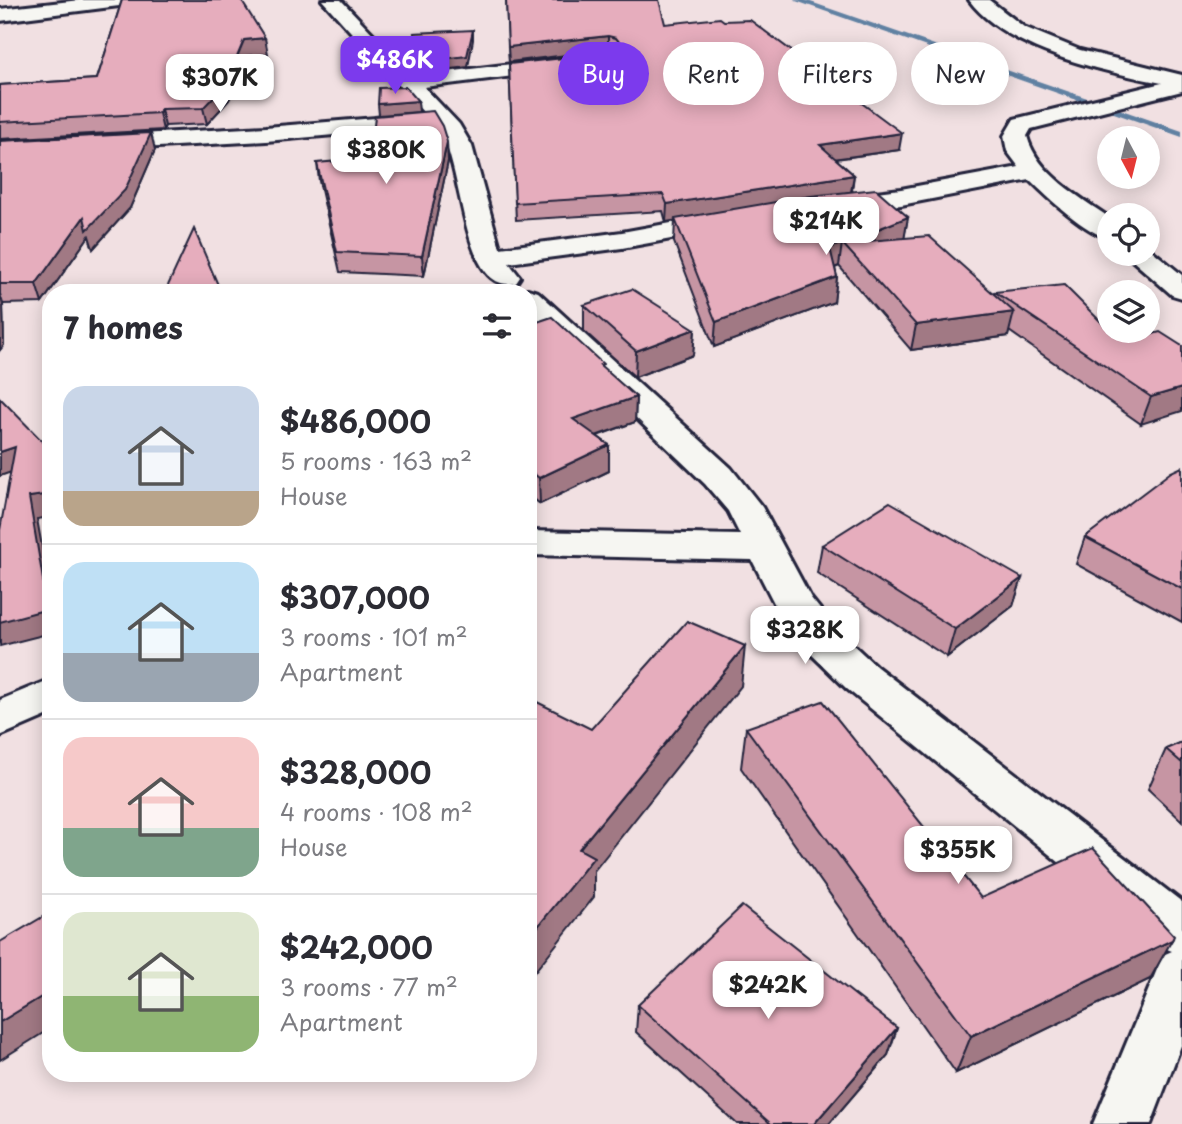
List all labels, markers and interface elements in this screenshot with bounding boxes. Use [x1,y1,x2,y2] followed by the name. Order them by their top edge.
[346,36,444,96] pin: $486K
[356,41,434,76] text: $486K
[558,42,649,105] chip: Buy
[663,42,764,105] chip: Rent
[778,42,897,105] chip: Filters
[911,42,1009,105] chip: New
[171,54,269,114] pin: $307K
[182,59,258,94] text: $307K
[1097,126,1160,189] north arrow
[1097,126,1160,343] map controls
[337,127,435,186] pin: $380K
[347,131,425,166] text: $380K
[777,198,875,257] pin: $214K
[789,202,863,237] text: $214K
[1097,203,1160,266] button: locate
[1097,280,1160,343] button: layers
[63,304,183,349] text: 7 homes
[478,307,516,345] icon: filters
[280,398,431,443] text: $486,000
[119,414,203,498] icon: home
[280,443,472,478] text: 5 rooms · 163 m²
[280,478,347,513] text: House
[280,574,430,619] text: $307,000
[119,590,203,674] icon: home
[756,606,854,666] pin: $328K
[766,611,844,646] text: $328K
[280,619,468,654] text: 3 rooms · 101 m²
[280,654,403,689] text: Apartment
[280,749,431,794] text: $328,000
[119,765,203,849] icon: home
[280,794,473,829] text: 4 rooms · 108 m²
[909,826,1007,886] pin: $355K
[280,829,347,864] text: House
[920,831,996,866] text: $355K
[280,924,433,969] text: $242,000
[119,940,203,1024] icon: home
[719,962,817,1021] pin: $242K
[729,966,807,1001] text: $242K
[280,969,458,1004] text: 3 rooms · 77 m²
[280,1004,403,1039] text: Apartment

